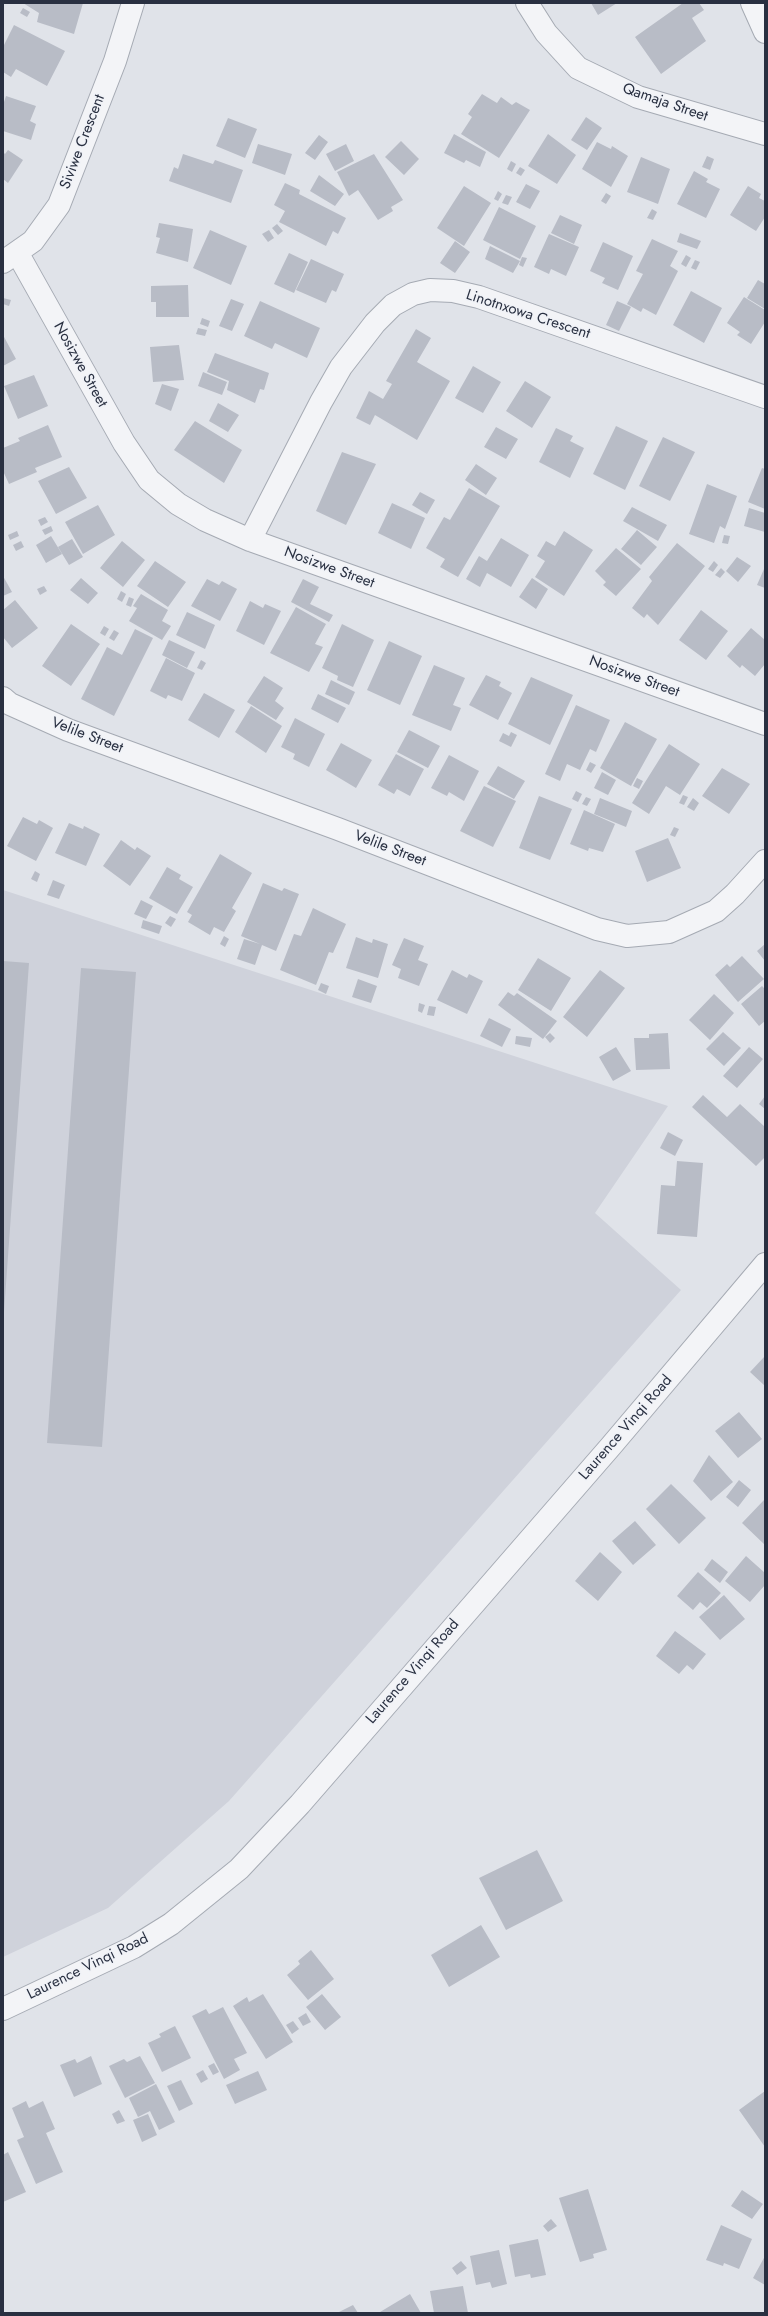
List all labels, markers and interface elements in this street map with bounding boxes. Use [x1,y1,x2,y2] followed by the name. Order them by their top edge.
[620,80,710,126] street label: Qamaja Street
[57,92,109,192] street label: Siviwe Crescent
[464,286,592,344] street label: Linotnxowa Crescent
[49,319,111,411] street label: Nosizwe Street
[281,543,377,593] street label: Nosizwe Street
[586,652,682,702] street label: Nosizwe Street
[49,714,125,758] street label: Velile Street
[352,827,428,871] street label: Velile Street
[576,1372,676,1484] street label: Laurence Vinqi Road
[363,1616,463,1728] street label: Laurence Vinqi Road
[24,1930,152,2004] street label: Laurence Vinqi Road

